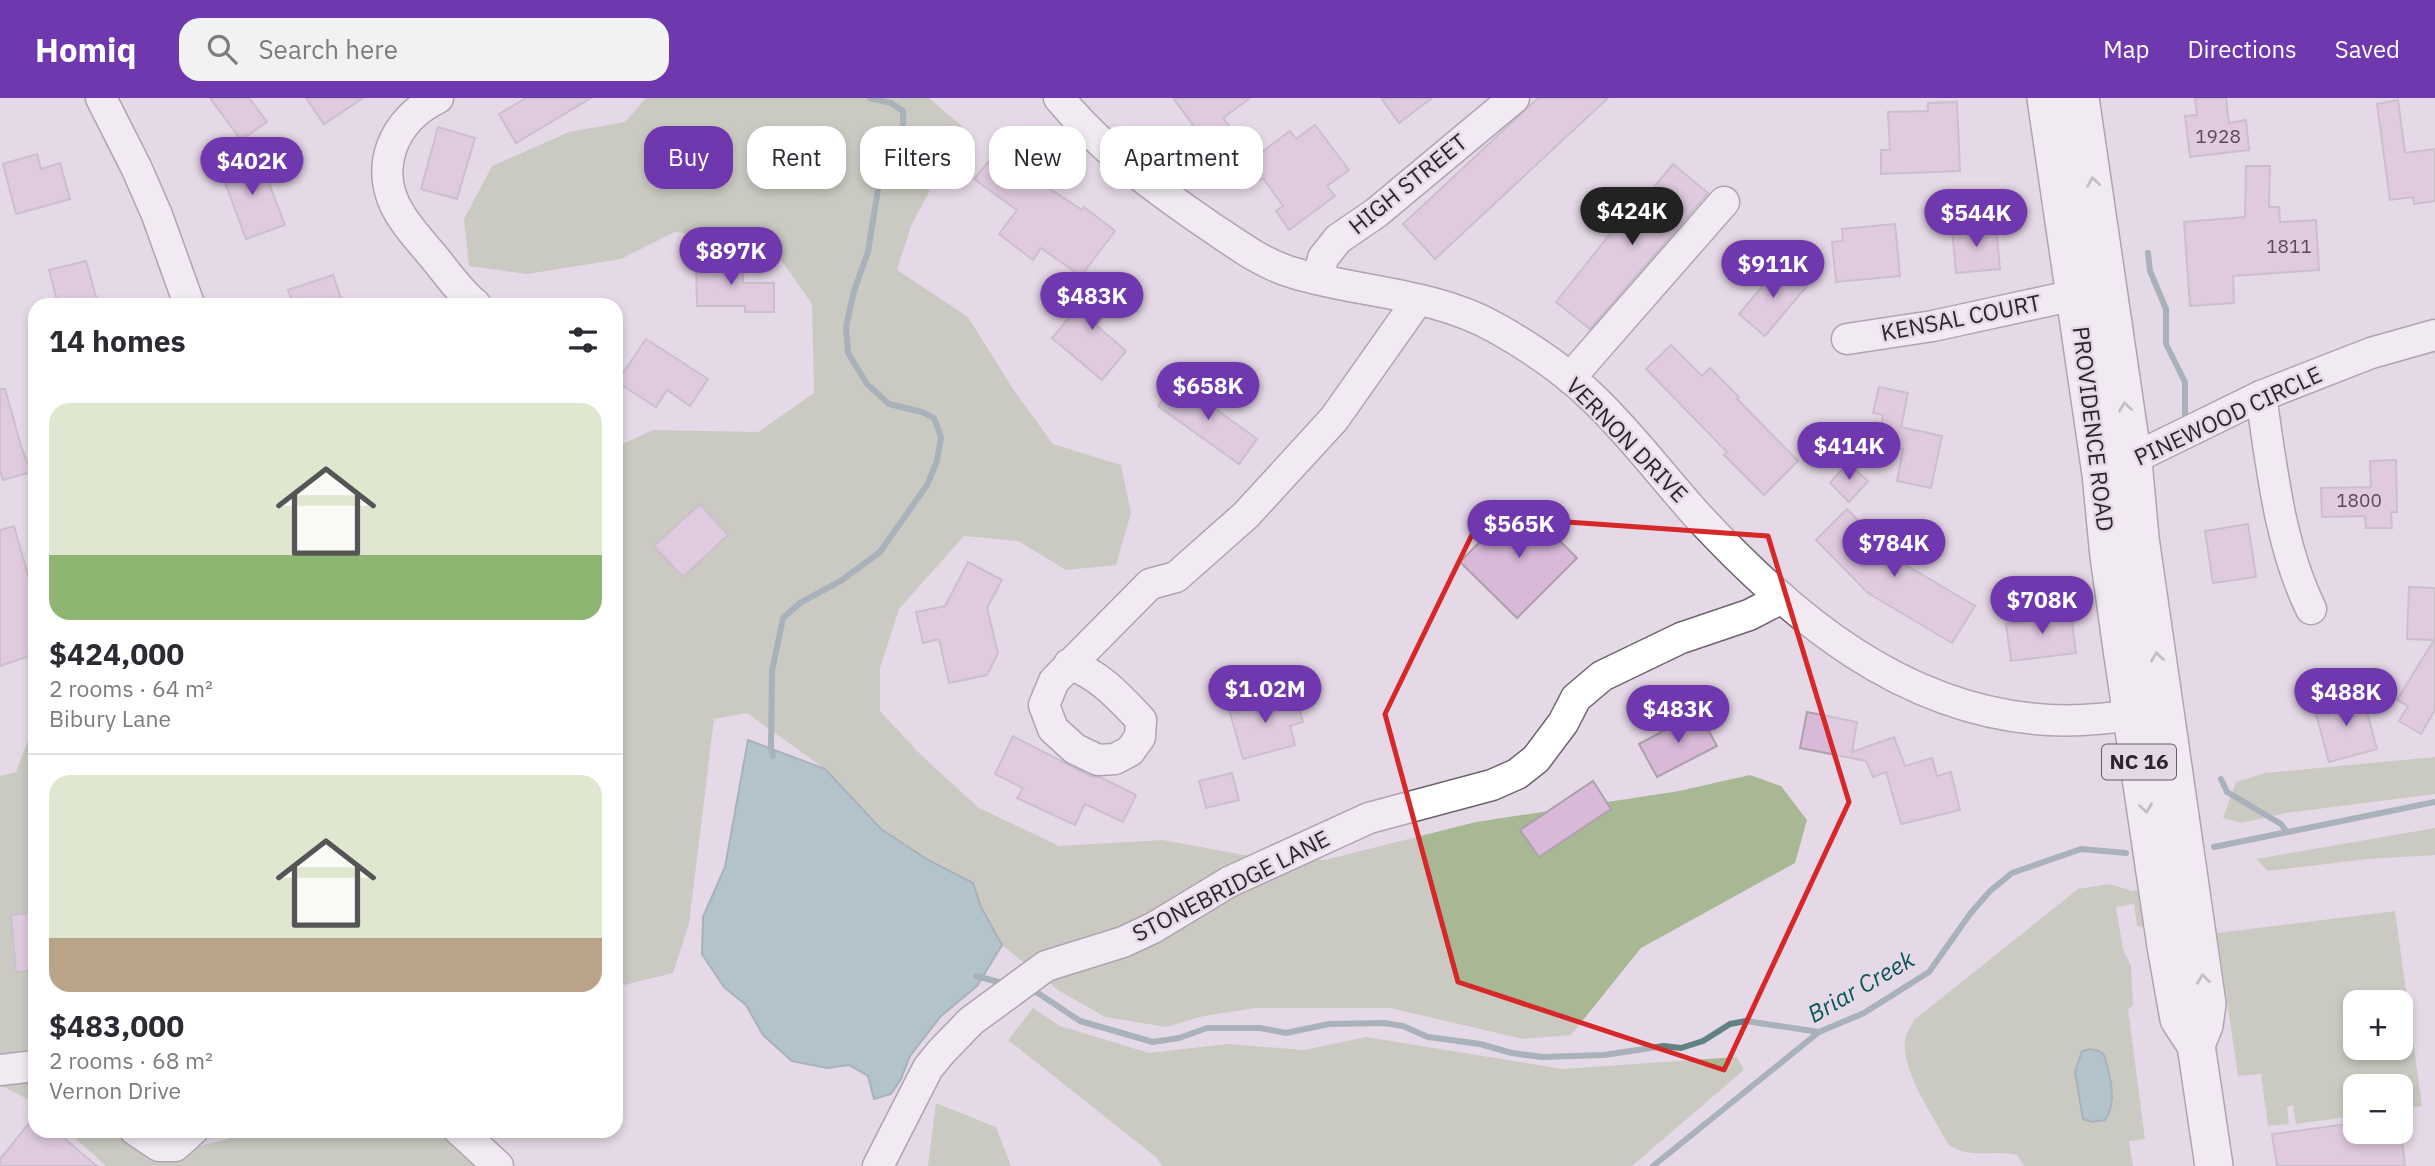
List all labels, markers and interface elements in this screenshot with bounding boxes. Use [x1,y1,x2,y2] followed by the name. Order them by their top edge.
[179,18,669,81] search box
[35,28,137,71] text: Homiq
[203,30,241,68] icon: search
[259,32,398,66] text: Search here
[2103,33,2149,65] text: Map
[2187,33,2297,65] text: Directions
[2335,33,2400,65] text: Saved
[2195,124,2241,148] house number: 1928
[644,126,733,189] chip: Buy
[747,126,846,189] chip: Rent
[860,126,975,189] chip: Filters
[989,126,1086,189] chip: New
[1100,126,1263,189] chip: Apartment
[1342,126,1473,240] street label: HIGH STREET
[203,138,301,197] pin: $402K
[216,145,288,175] text: $402K
[2085,176,2100,187] one-way arrow
[1583,188,1681,247] pin: $424K
[1927,190,2025,249] pin: $544K
[1596,195,1668,225] text: $424K
[1940,197,2012,227] text: $544K
[682,228,780,287] pin: $897K
[2266,234,2312,258] house number: 1811
[695,235,767,265] text: $897K
[1724,240,1822,300] pin: $911K
[1737,248,1809,278] text: $911K
[1043,272,1141,332] pin: $483K
[1056,280,1128,310] text: $483K
[1878,287,2043,347] street label: KENSAL COURT
[49,321,186,360] text: 14 homes
[564,321,602,359] icon: filters
[2067,325,2121,533] street label: PROVIDENCE ROAD
[2129,358,2326,472] street label: PINEWOOD CIRCLE
[1159,362,1257,422] pin: $658K
[1172,370,1244,400] text: $658K
[1560,370,1695,508] street label: VERNON DRIVE
[2118,401,2133,413] one-way arrow
[1800,422,1898,482] pin: $414K
[1813,430,1885,460] text: $414K
[263,448,389,574] icon: home
[2336,488,2382,512] house number: 1800
[1470,500,1568,560] pin: $565K
[1483,508,1555,538] text: $565K
[1845,519,1943,579] pin: $784K
[1858,527,1930,557] text: $784K
[1993,576,2091,636] pin: $708K
[2006,584,2078,614] text: $708K
[49,634,184,673] text: $424,000
[2150,651,2165,662] one-way arrow
[1208,666,1322,725] pin: $1.02M
[2297,668,2395,728] pin: $488K
[49,673,213,703] text: 2 rooms · 64 m²
[1224,673,1306,703] text: $1.02M
[2310,676,2382,706] text: $488K
[1629,686,1727,745] pin: $483K
[1642,693,1714,723] text: $483K
[49,703,171,733] text: Bibury Lane
[2102,744,2176,780] road number: NC 16
[2138,802,2153,814] one-way arrow
[263,820,389,946] icon: home
[1127,822,1334,948] street label: STONEBRIDGE LANE
[1801,942,1920,1030] water label: Briar Creek
[2196,973,2211,985] one-way arrow
[2343,990,2413,1144] map controls
[2343,990,2413,1060] button: +
[49,1006,184,1045] text: $483,000
[49,1045,213,1075] text: 2 rooms · 68 m²
[2343,1074,2413,1144] button: −
[49,1075,181,1105] text: Vernon Drive

